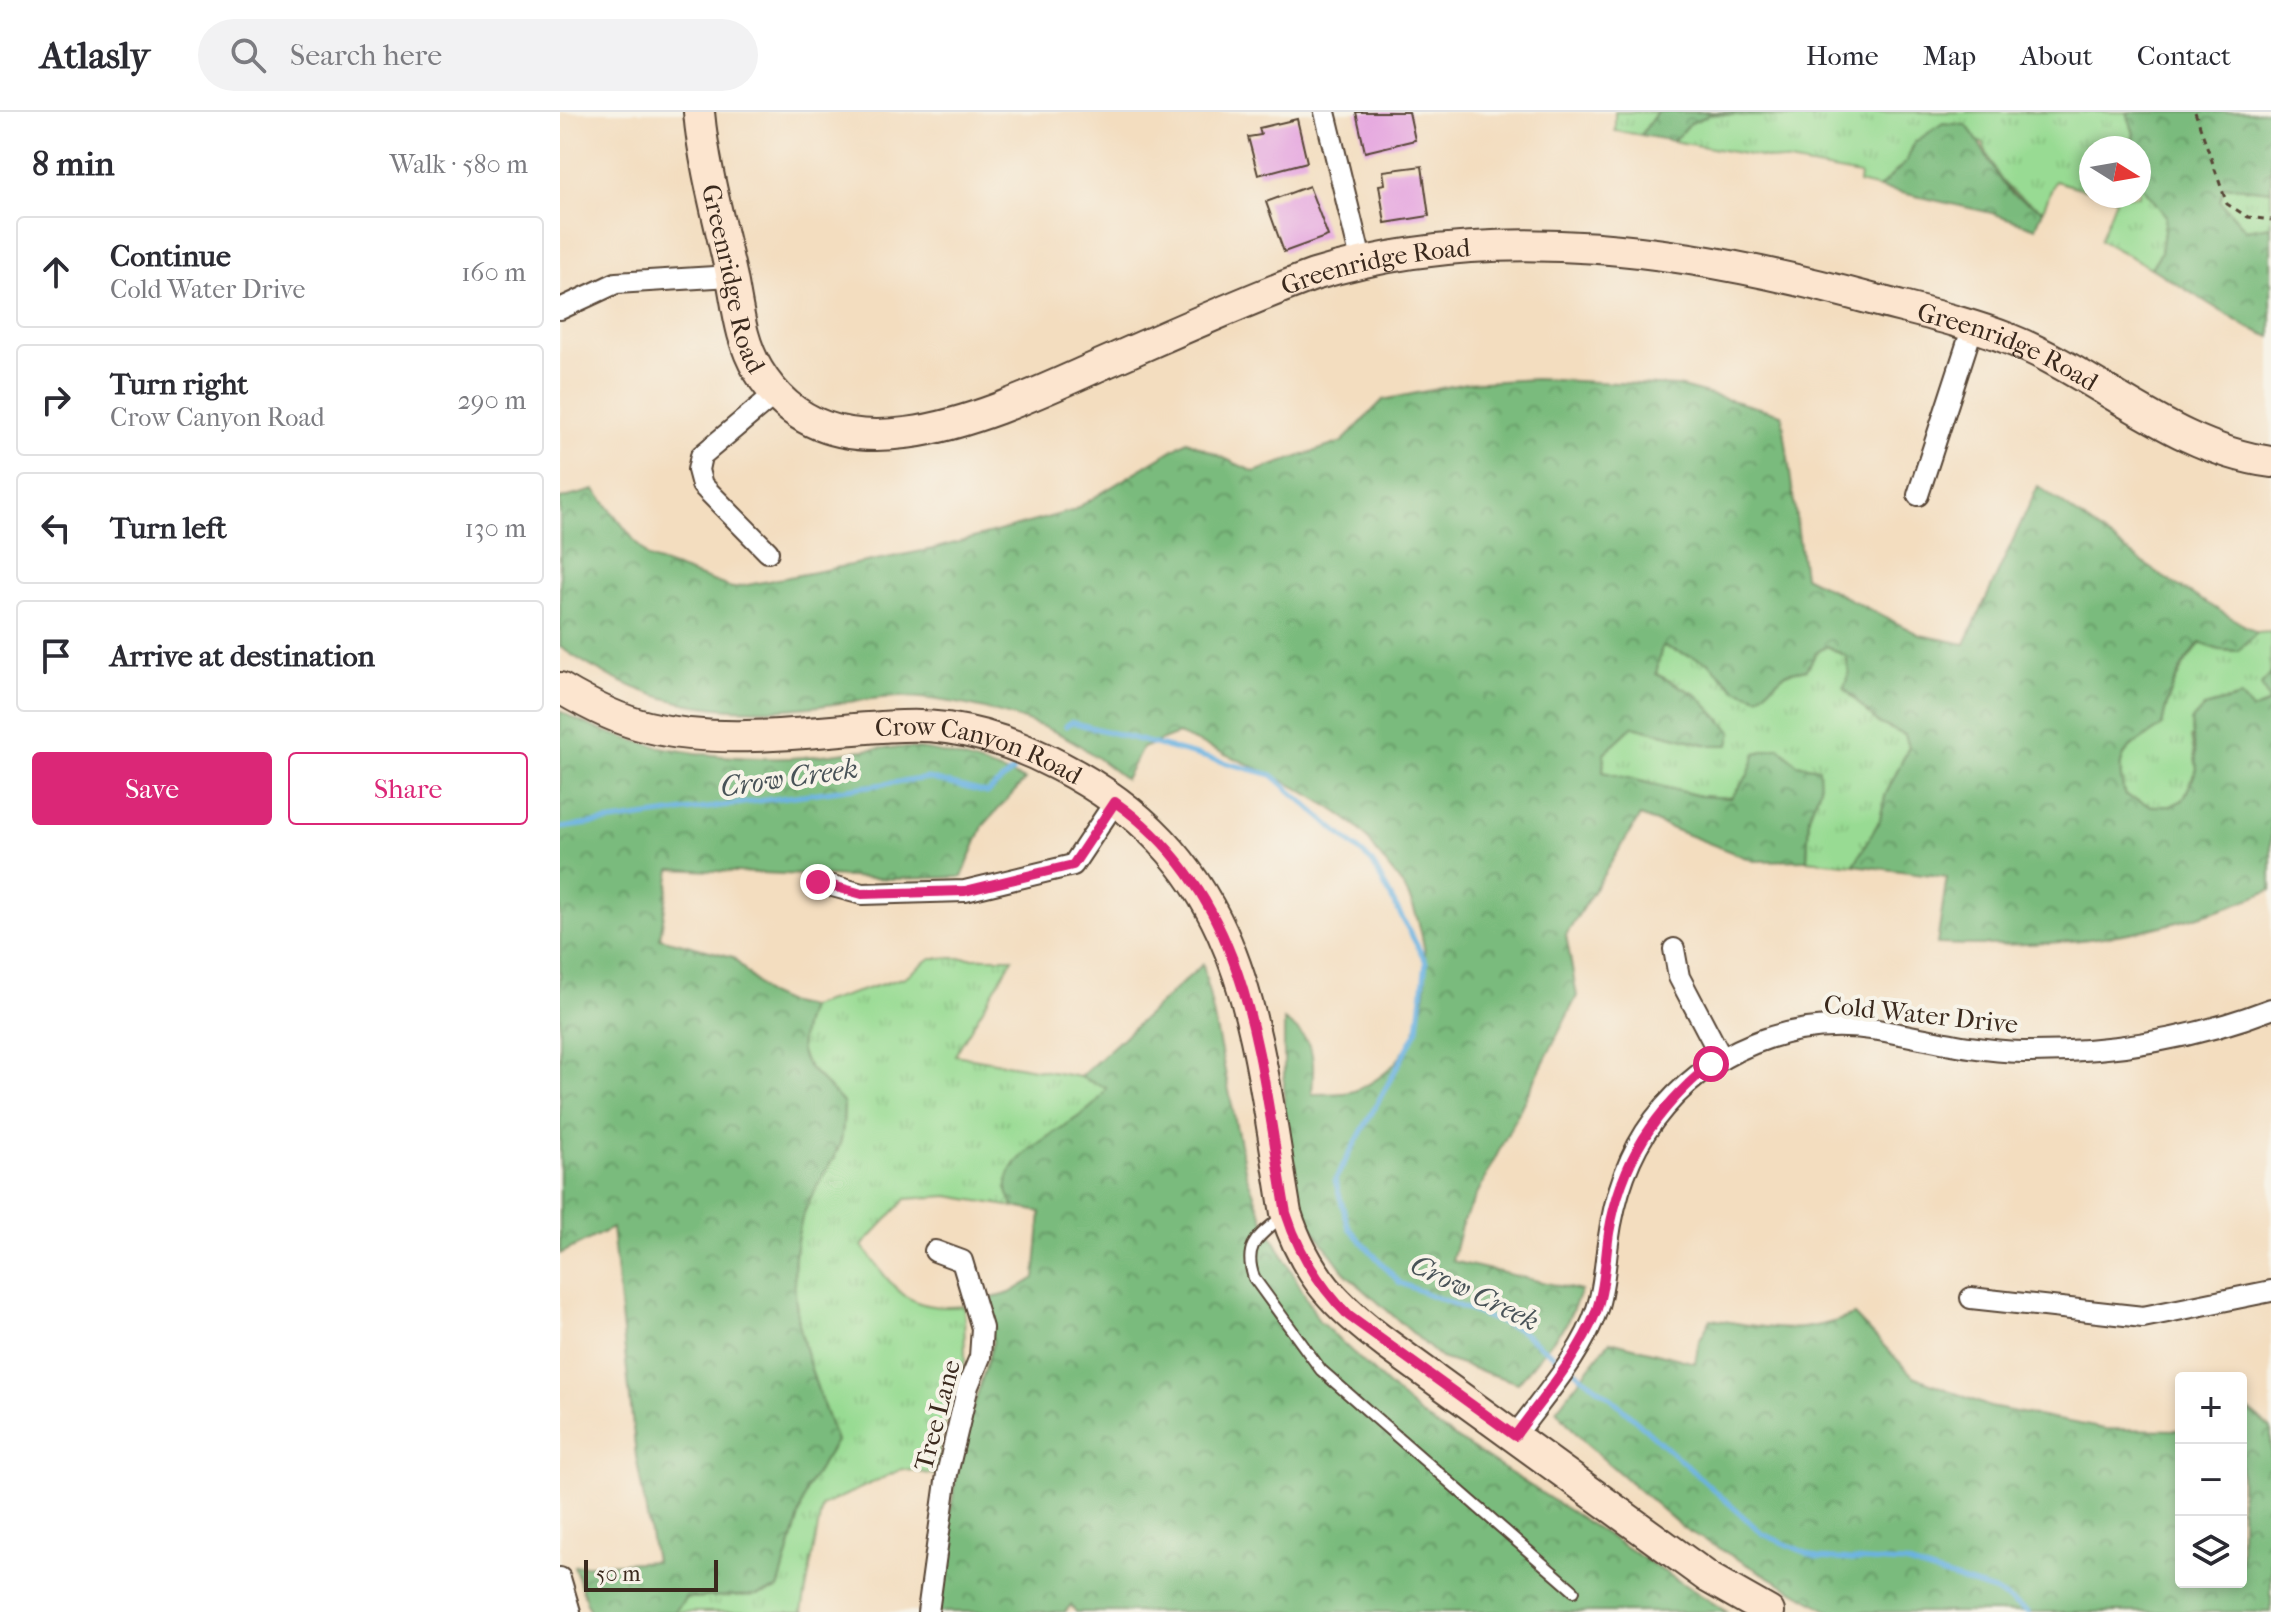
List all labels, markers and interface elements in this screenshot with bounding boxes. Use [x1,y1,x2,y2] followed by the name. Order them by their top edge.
[198,19,758,91] search box
[40,33,150,78] text: Atlasly
[226,33,270,77] icon: search
[290,38,442,73] text: Search here
[1806,39,1879,72] text: Home
[1923,39,1976,72] text: Map
[2020,39,2093,72] text: About
[2137,39,2231,72] text: Contact
[2079,136,2151,208] north arrow
[32,144,114,184] text: 8 min
[389,149,528,180] text: Walk · 580 m
[695,181,772,379] street label: Greenridge Road
[1277,232,1472,302] street label: Greenridge Road
[110,239,231,274] text: Continue
[34,250,78,294] icon: ahead
[461,257,526,288] text: 160 m
[110,274,305,305] text: Cold Water Drive
[1914,297,2104,398] street label: Greenridge Road
[110,367,248,402] text: Turn right
[34,378,78,422] icon: right
[457,385,526,416] text: 290 m
[110,402,325,433] text: Crow Canyon Road
[34,506,78,550] icon: left
[110,511,227,546] text: Turn left
[465,513,526,544] text: 130 m
[34,634,78,678] icon: arrive
[110,639,375,674] text: Arrive at destination
[874,710,1088,792] street label: Crow Canyon Road
[32,752,272,825] button: Save
[288,752,528,825] button: Share
[718,752,860,803] water label: Crow Creek
[800,864,836,900] route end
[1822,989,2020,1040] street label: Cold Water Drive
[1693,1046,1729,1082] route start
[1405,1247,1544,1338] water label: Crow Creek
[908,1356,967,1474] street label: Tree Lane
[2175,1372,2247,1588] map controls
[2175,1372,2247,1444] button: +
[2175,1444,2247,1516] button: −
[2175,1516,2247,1588] button: layers
[584,1556,718,1592] scale bar
[596,1561,641,1587] text: 50 m

